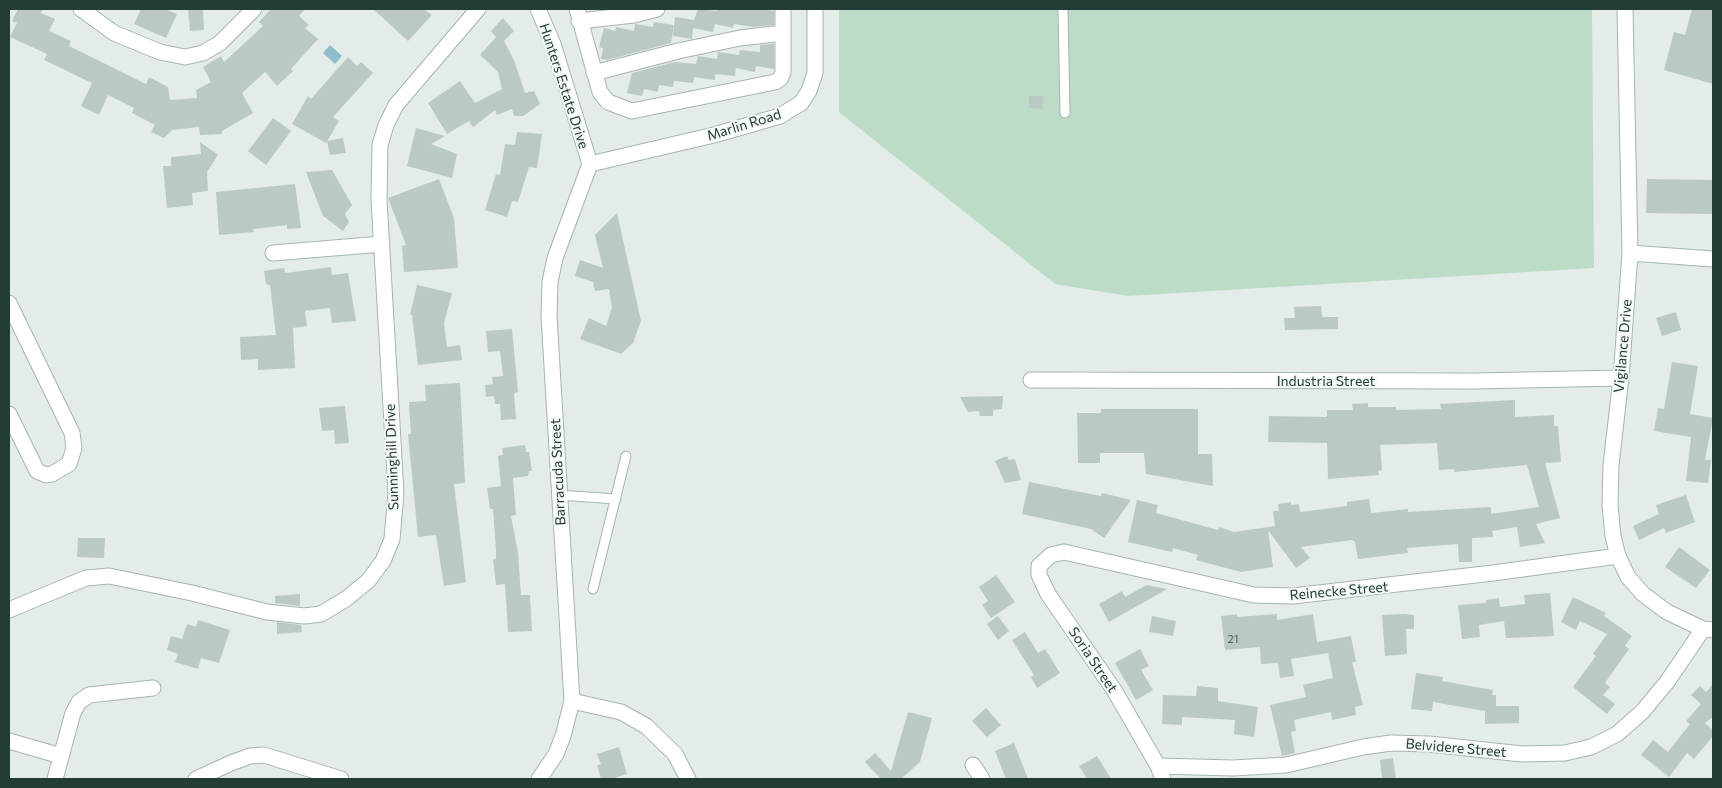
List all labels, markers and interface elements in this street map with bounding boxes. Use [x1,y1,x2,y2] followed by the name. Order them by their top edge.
[536,21,592,151] street label: Hunters Estate Drive
[705,106,783,144] street label: Marlin Road
[1611,298,1635,394] street label: Vigilance Drive
[1277,373,1375,389] street label: Industria Street
[382,403,402,511] street label: Sunninghill Drive
[547,418,569,526] street label: Barracuda Street
[1289,578,1389,604] street label: Reinecke Street
[1065,624,1121,696] street label: Soria Street
[1228,632,1238,646] house number: 21
[1405,735,1507,761] street label: Belvidere Street

